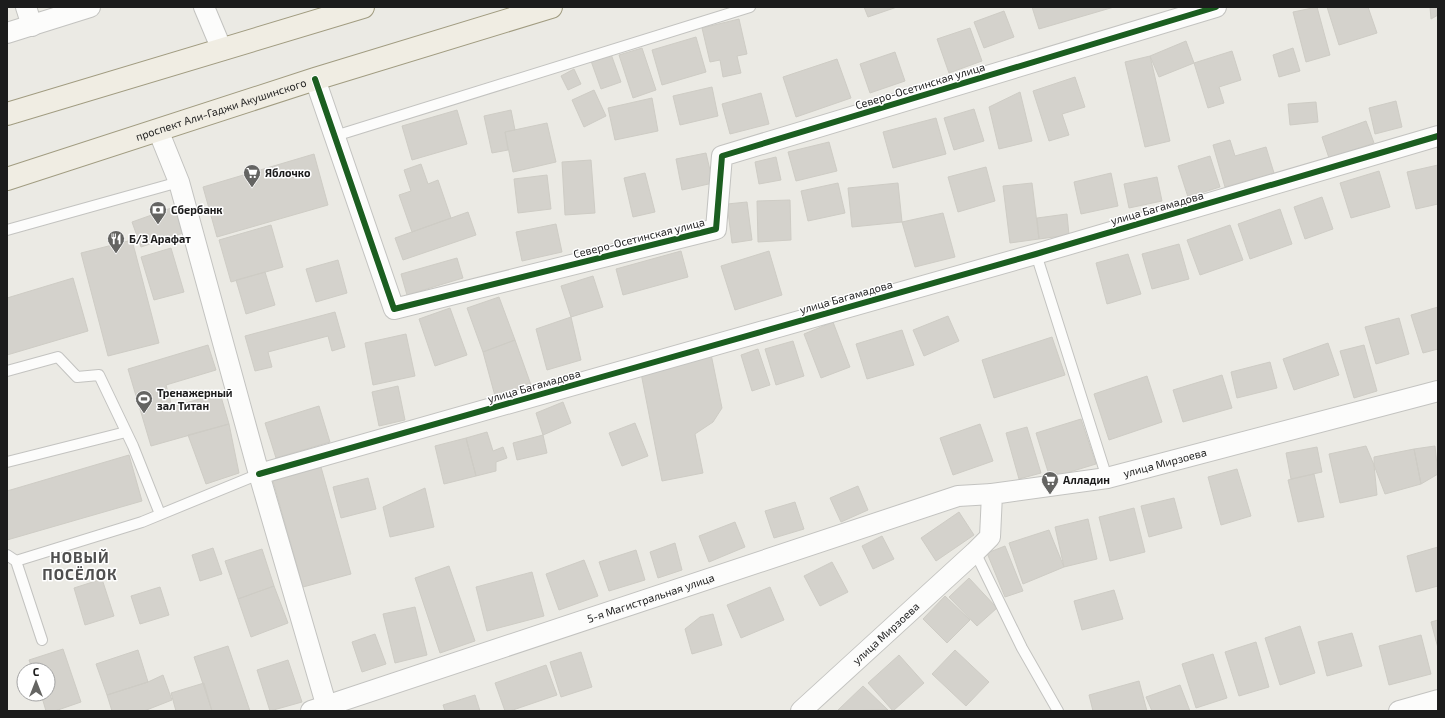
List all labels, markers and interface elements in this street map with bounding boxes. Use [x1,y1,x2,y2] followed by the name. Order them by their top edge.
[853,60,987,112] street label: Северо-Осетинская улица
[134,75,308,143] street label: проспект Али-Гаджи Акушинского
[242,163,262,188] supermarket icon: Яблочко
[265,166,311,179] place label: Яблочко
[1109,188,1205,228] street label: улица Багамадова
[148,200,168,225] bank icon: Сбербанк
[171,203,223,216] place label: Сбербанк
[572,215,706,261] street label: Северо-Осетинская улица
[106,229,126,254] restaurant icon: Б/З Арафат
[129,232,191,245] place label: Б/З Арафат
[798,277,894,317] street label: улица Багамадова
[486,366,582,406] street label: улица Багамадова
[157,386,233,412] place label: Тренажерный зал Титан
[134,389,154,414] sports icon: Тренажерный зал Титан
[1122,445,1208,480] street label: улица Мирзоева
[1040,470,1060,495] supermarket icon: Алладин
[1063,473,1110,486] place label: Алладин
[42,548,118,583] district label: НОВЫЙ ПОСЁЛОК
[585,570,716,625] street label: 5-я Магистральная улица
[850,599,922,667] street label: улица Мирзоева
[16,662,56,702] north arrow
[33,665,40,678] text: С

